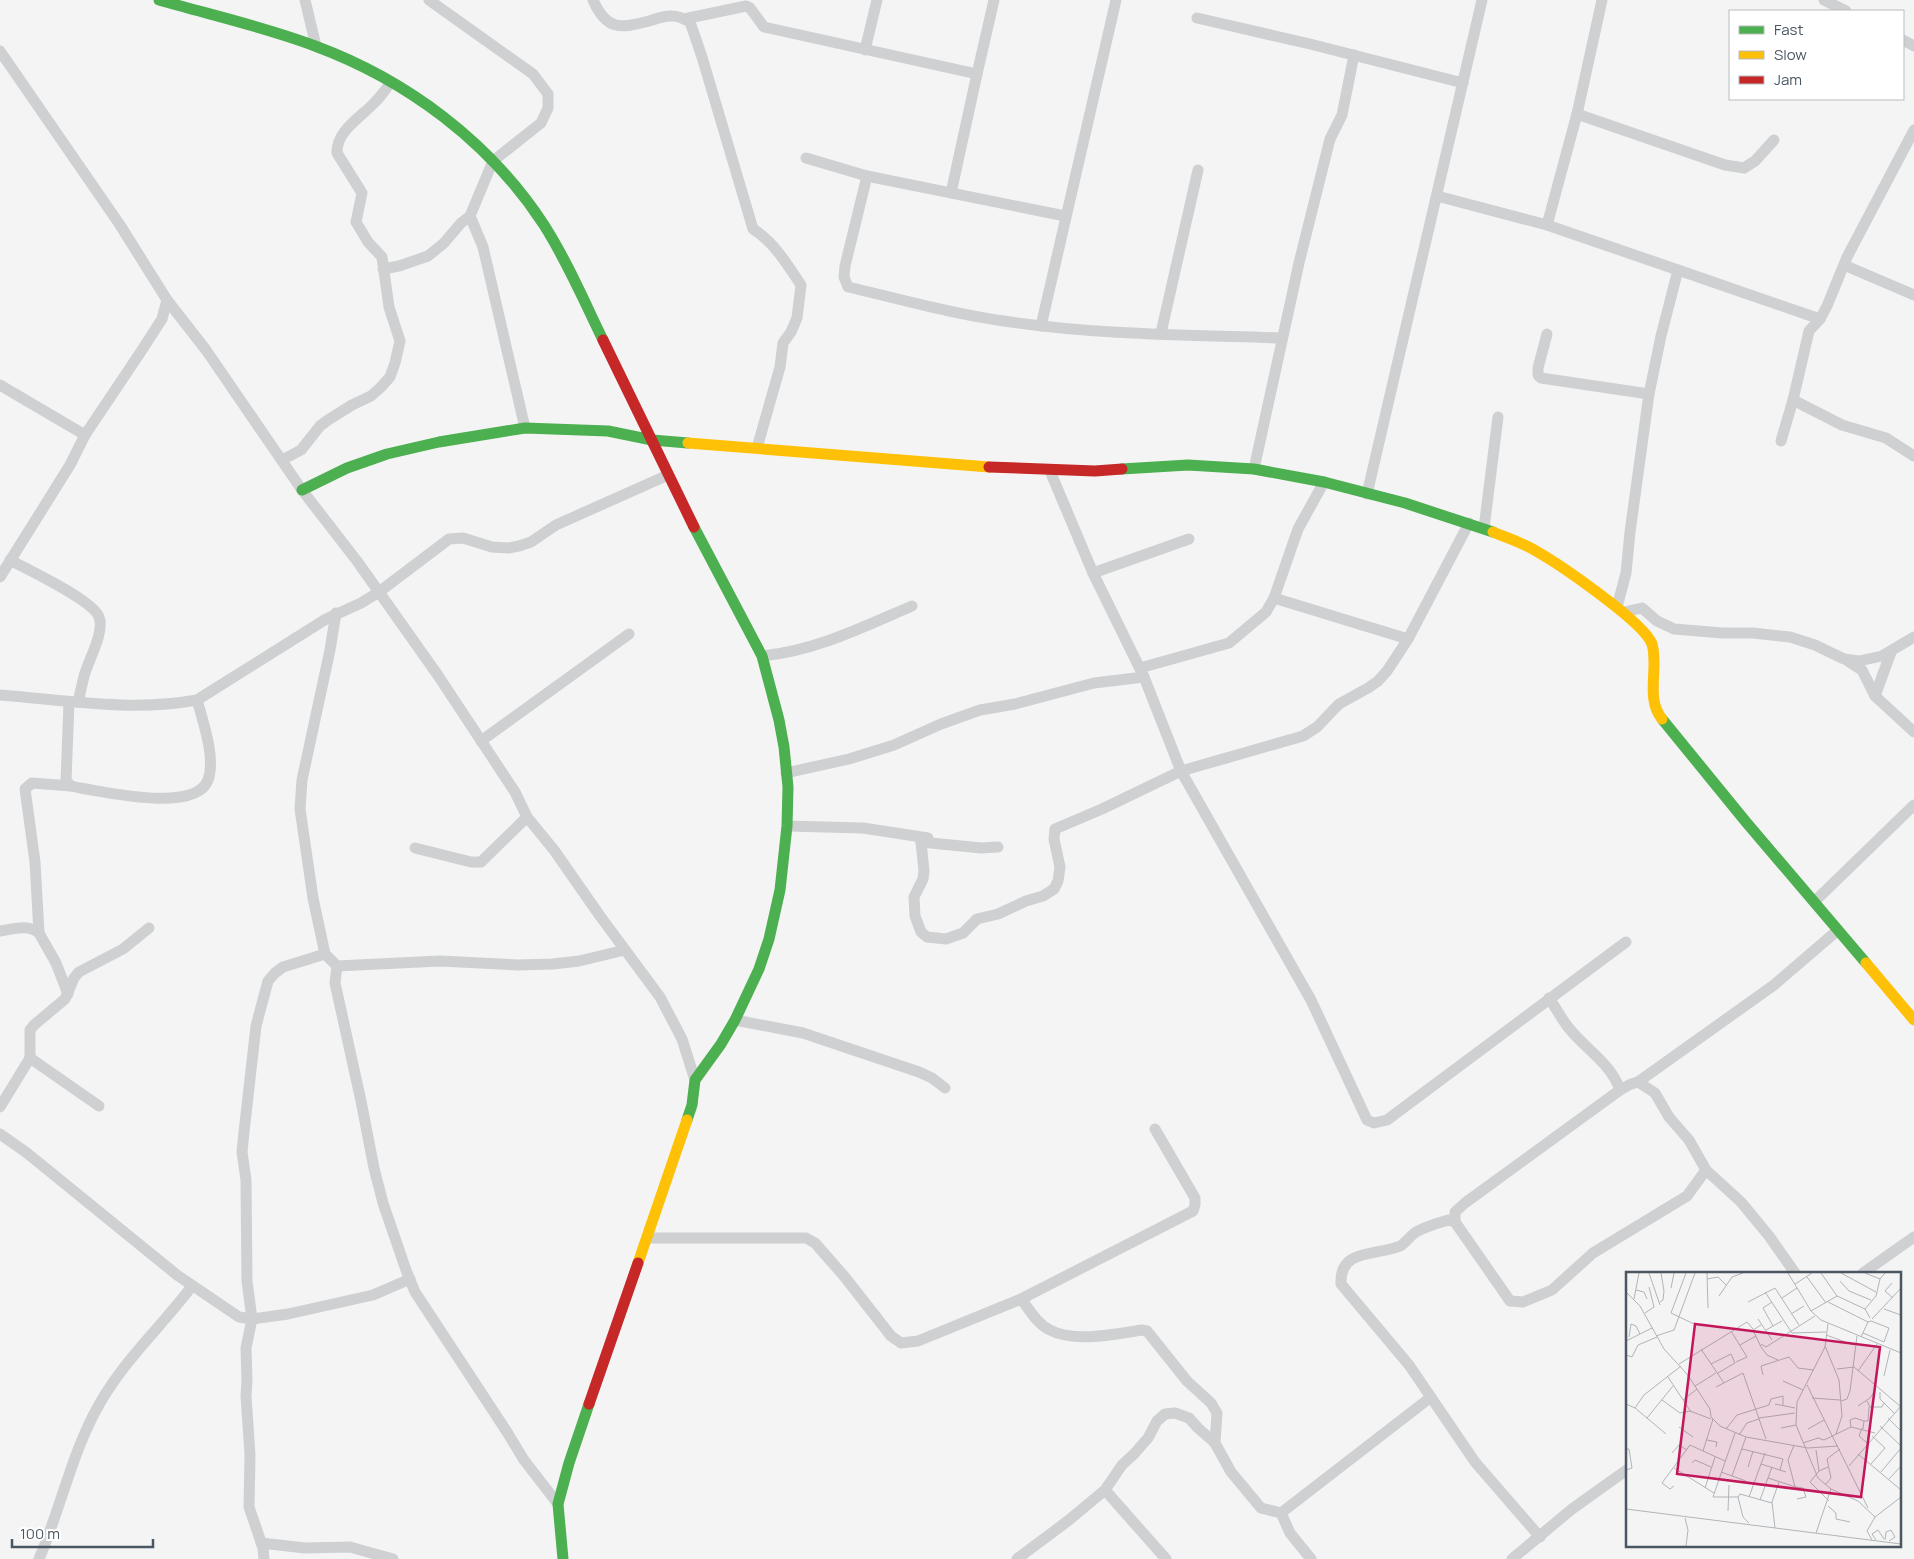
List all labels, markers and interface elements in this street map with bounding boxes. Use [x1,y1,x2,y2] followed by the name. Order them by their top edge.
[1729,10,1904,100] legend
[1774,19,1803,40] text: Fast
[1774,44,1807,65] text: Slow
[1774,69,1802,90] text: Jam
[1626,1272,1902,1546] inset map
[12,1516,154,1548] scale bar
[20,1523,60,1544] text: 100 m

